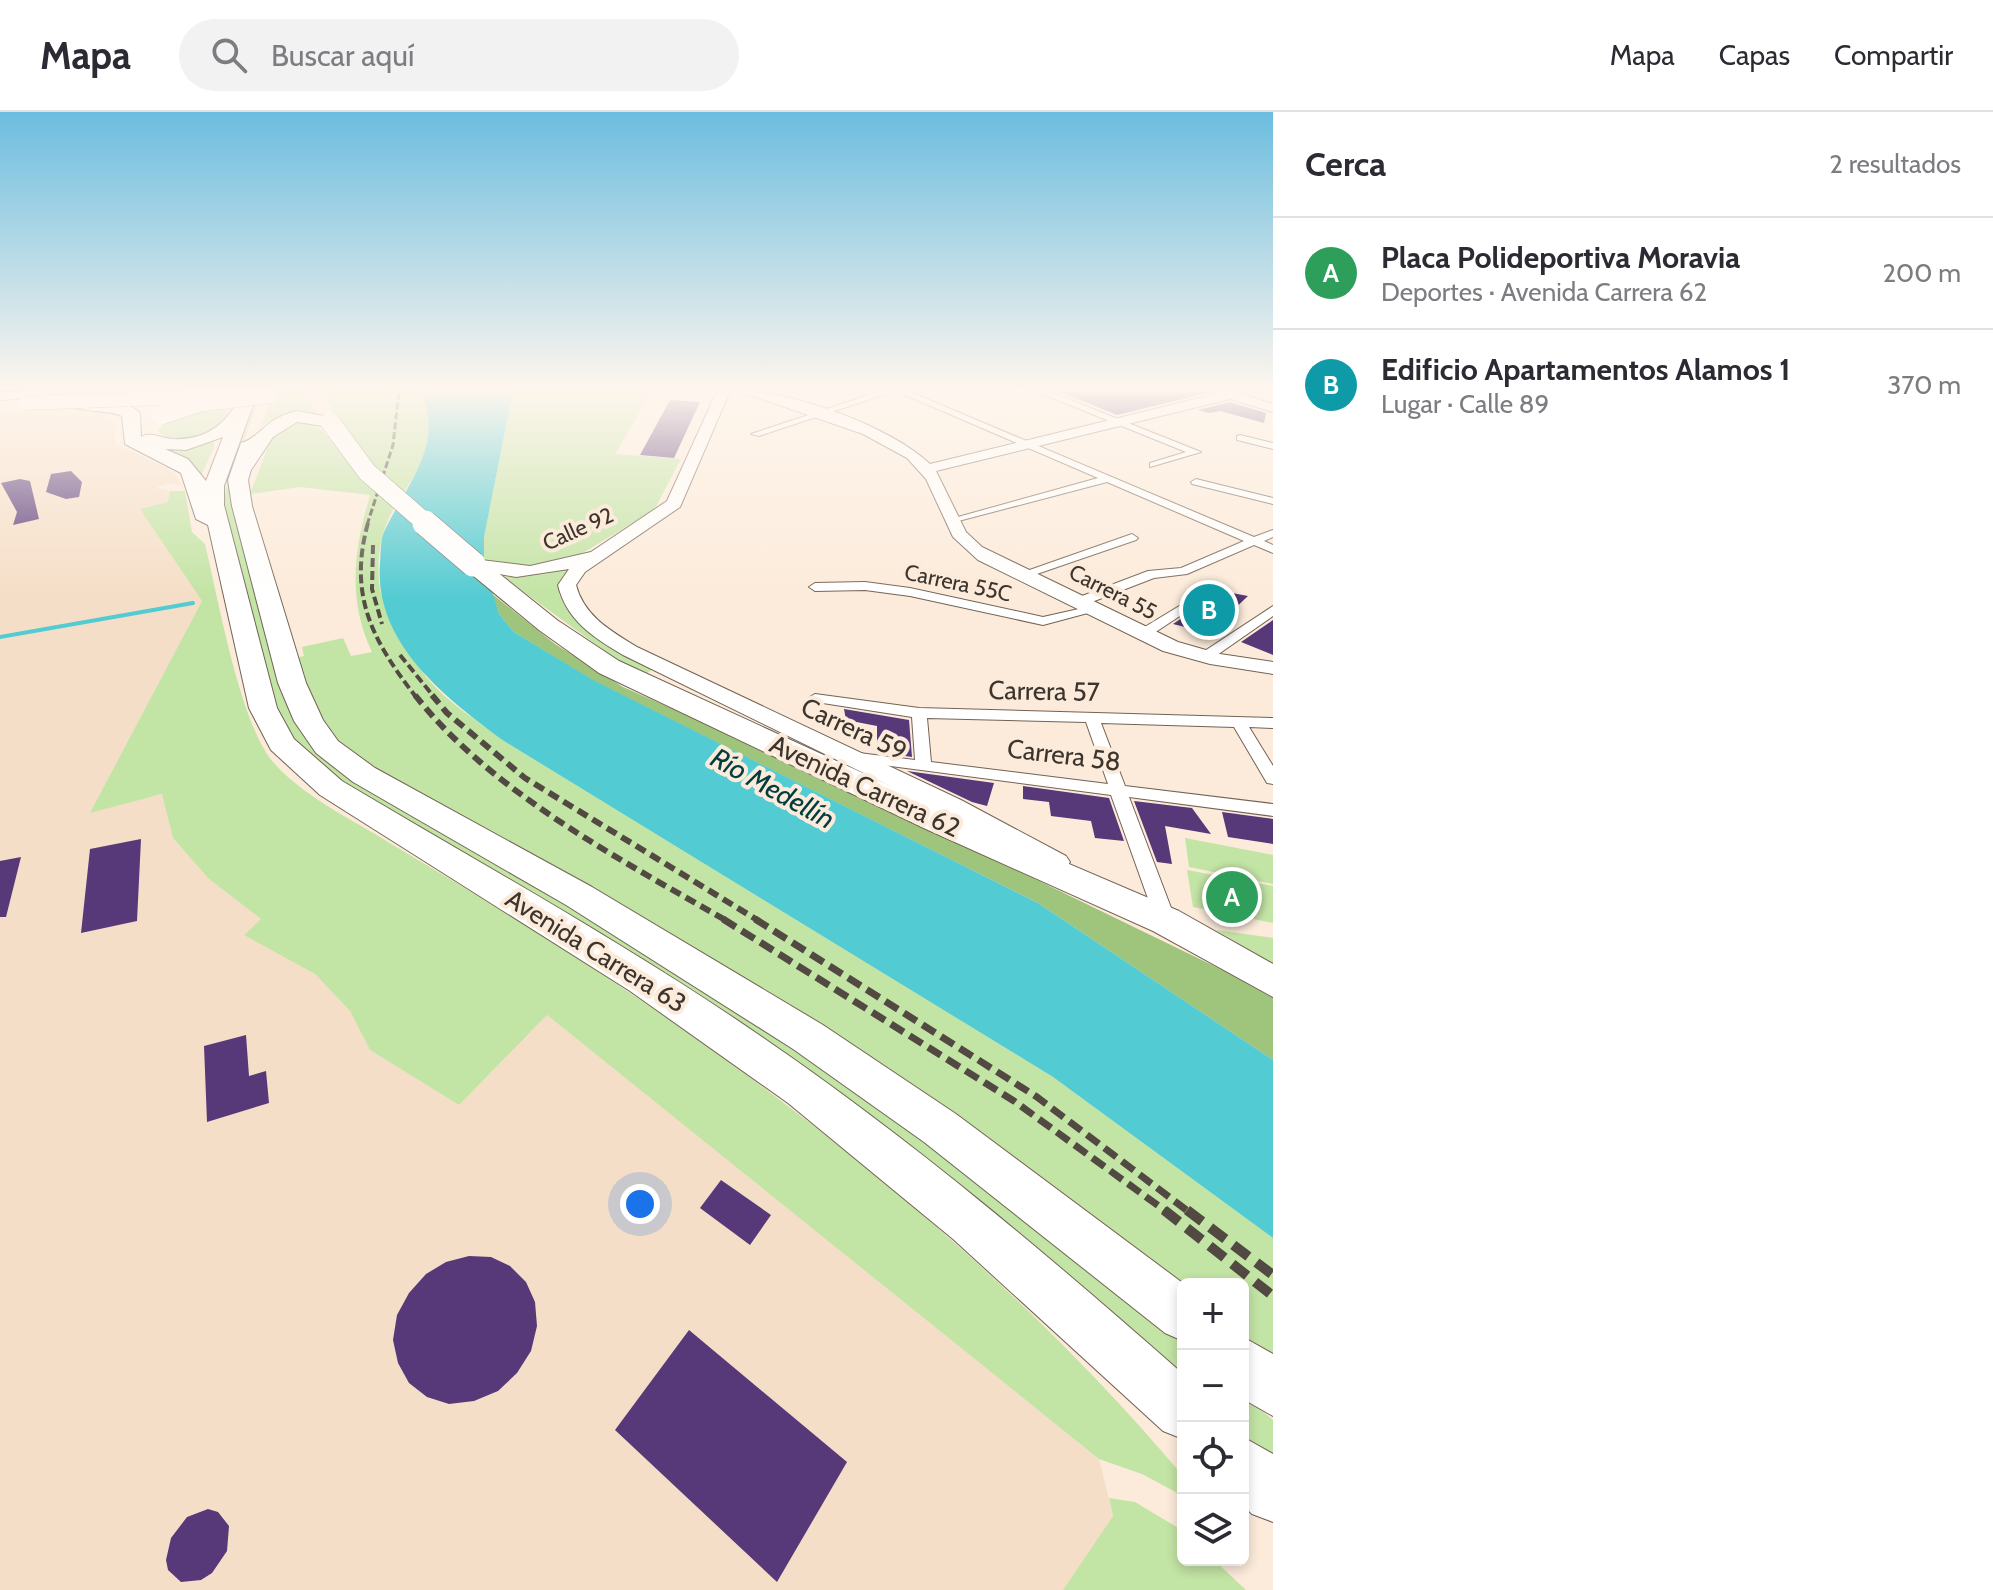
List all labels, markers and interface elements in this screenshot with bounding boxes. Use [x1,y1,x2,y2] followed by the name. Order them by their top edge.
[179,19,739,91] search box
[40,32,131,79] text: Mapa
[207,33,251,77] icon: search
[271,37,414,74] text: Buscar aquí
[1610,38,1675,72] text: Mapa
[1719,38,1790,72] text: Capas
[1834,38,1953,72] text: Compartir
[1305,143,1386,185] text: Cerca
[1829,148,1961,180] text: 2 resultados
[1381,239,1740,276] text: Placa Polideportiva Moravia
[1323,257,1339,289] text: A
[1882,257,1961,289] text: 200 m
[1381,276,1707,308] text: Deportes · Avenida Carrera 62
[1381,351,1790,388] text: Edificio Apartamentos Alamos 1
[1323,369,1339,401] text: B
[1887,369,1961,401] text: 370 m
[1381,388,1549,420] text: Lugar · Calle 89
[538,501,618,557] street label: Calle 92
[902,558,1014,608] street label: Carrera 55C
[1064,558,1162,626] street label: Carrera 55
[1183,580,1235,640] pin: B
[988,674,1100,708] street label: Carrera 57
[796,691,912,767] street label: Carrera 59
[765,728,965,844] street label: Avenida Carrera 62
[1005,732,1123,778] street label: Carrera 58
[705,740,841,836] water label: Río Medellín
[1206,867,1258,927] pin: A
[500,883,692,1019] street label: Avenida Carrera 63
[620,1184,660,1224] your location
[1177,1278,1249,1566] map controls
[1177,1278,1249,1350] button: +
[1177,1350,1249,1422] button: −
[1177,1422,1249,1494] button: locate
[1177,1494,1249,1566] button: layers

